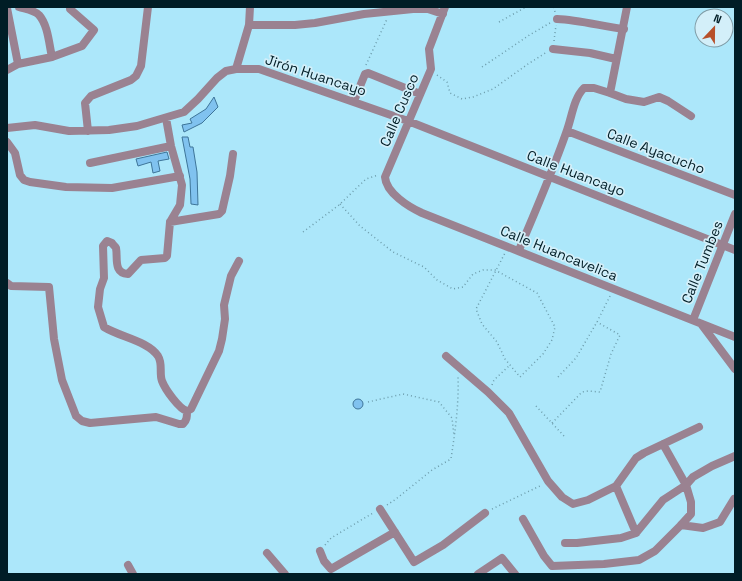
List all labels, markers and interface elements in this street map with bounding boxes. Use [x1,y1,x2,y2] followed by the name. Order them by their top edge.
[694,8,734,48] north arrow
[712,11,724,27] text: N
[263,50,369,100] street label: Jirón Huancayo
[376,71,422,149] street label: Calle Cusco
[605,124,707,178] street label: Calle Ayacucho
[524,146,628,200] street label: Calle Huancayo
[677,218,727,306] street label: Calle Tumbes
[498,221,620,285] street label: Calle Huancavelica

